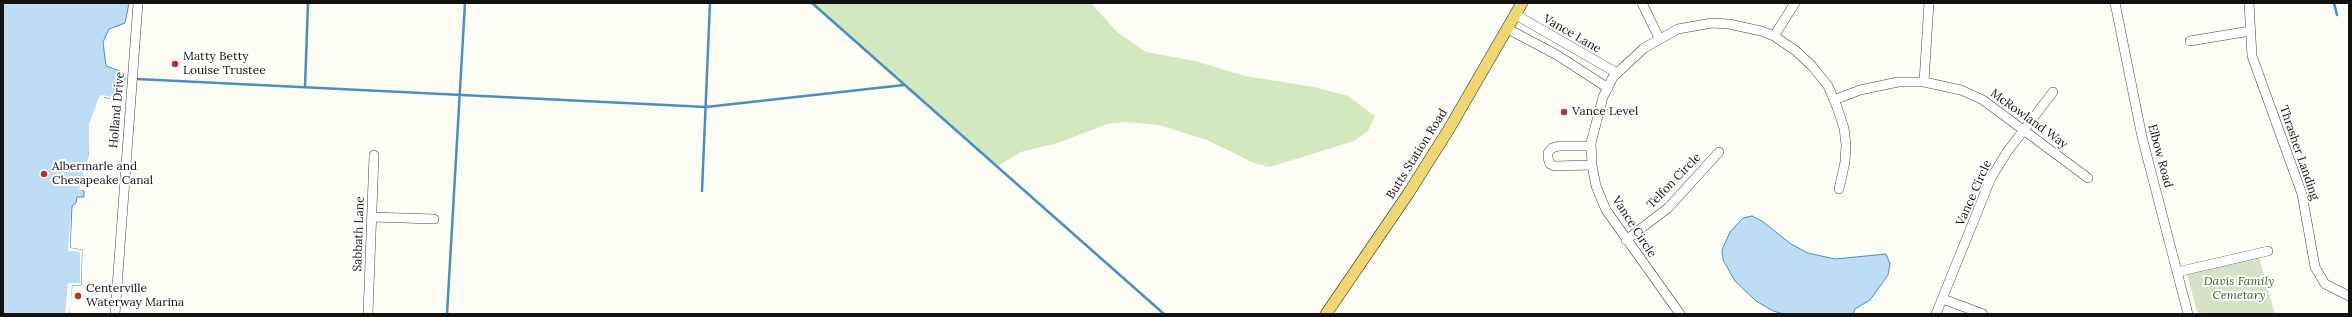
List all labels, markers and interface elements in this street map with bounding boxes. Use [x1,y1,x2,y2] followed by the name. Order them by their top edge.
[1541,12,1603,56] street label: Vance Lane
[183,50,266,78] place label: Matty Betty Louise Trustee
[170,59,180,69] marker: Matty Betty Louise Trustee
[106,71,128,149] street label: Holland Drive
[1988,86,2070,152] street label: McRowland Way
[2276,104,2322,202] street label: Thrasher Landing
[1572,105,1638,119] place label: Vance Level
[1383,106,1451,202] street label: Butts Station Road
[1559,107,1569,117] marker: Vance Level
[2145,123,2175,189] street label: Elbow Road
[1644,150,1704,212] street label: Telfon Circle
[1953,158,1995,228] street label: Vance Circle
[52,160,153,188] place label: Albermarle and Chesapeake Canal
[39,169,49,179] marker: Albermarle and Chesapeake Canal
[1609,194,1659,260] street label: Vance Circle
[350,196,368,272] street label: Sabbath Lane
[2204,275,2274,303] park label: Davis Family Cemetary
[86,282,184,310] place label: Centerville Waterway Marina
[73,291,83,301] marker: Centerville Waterway Marina

